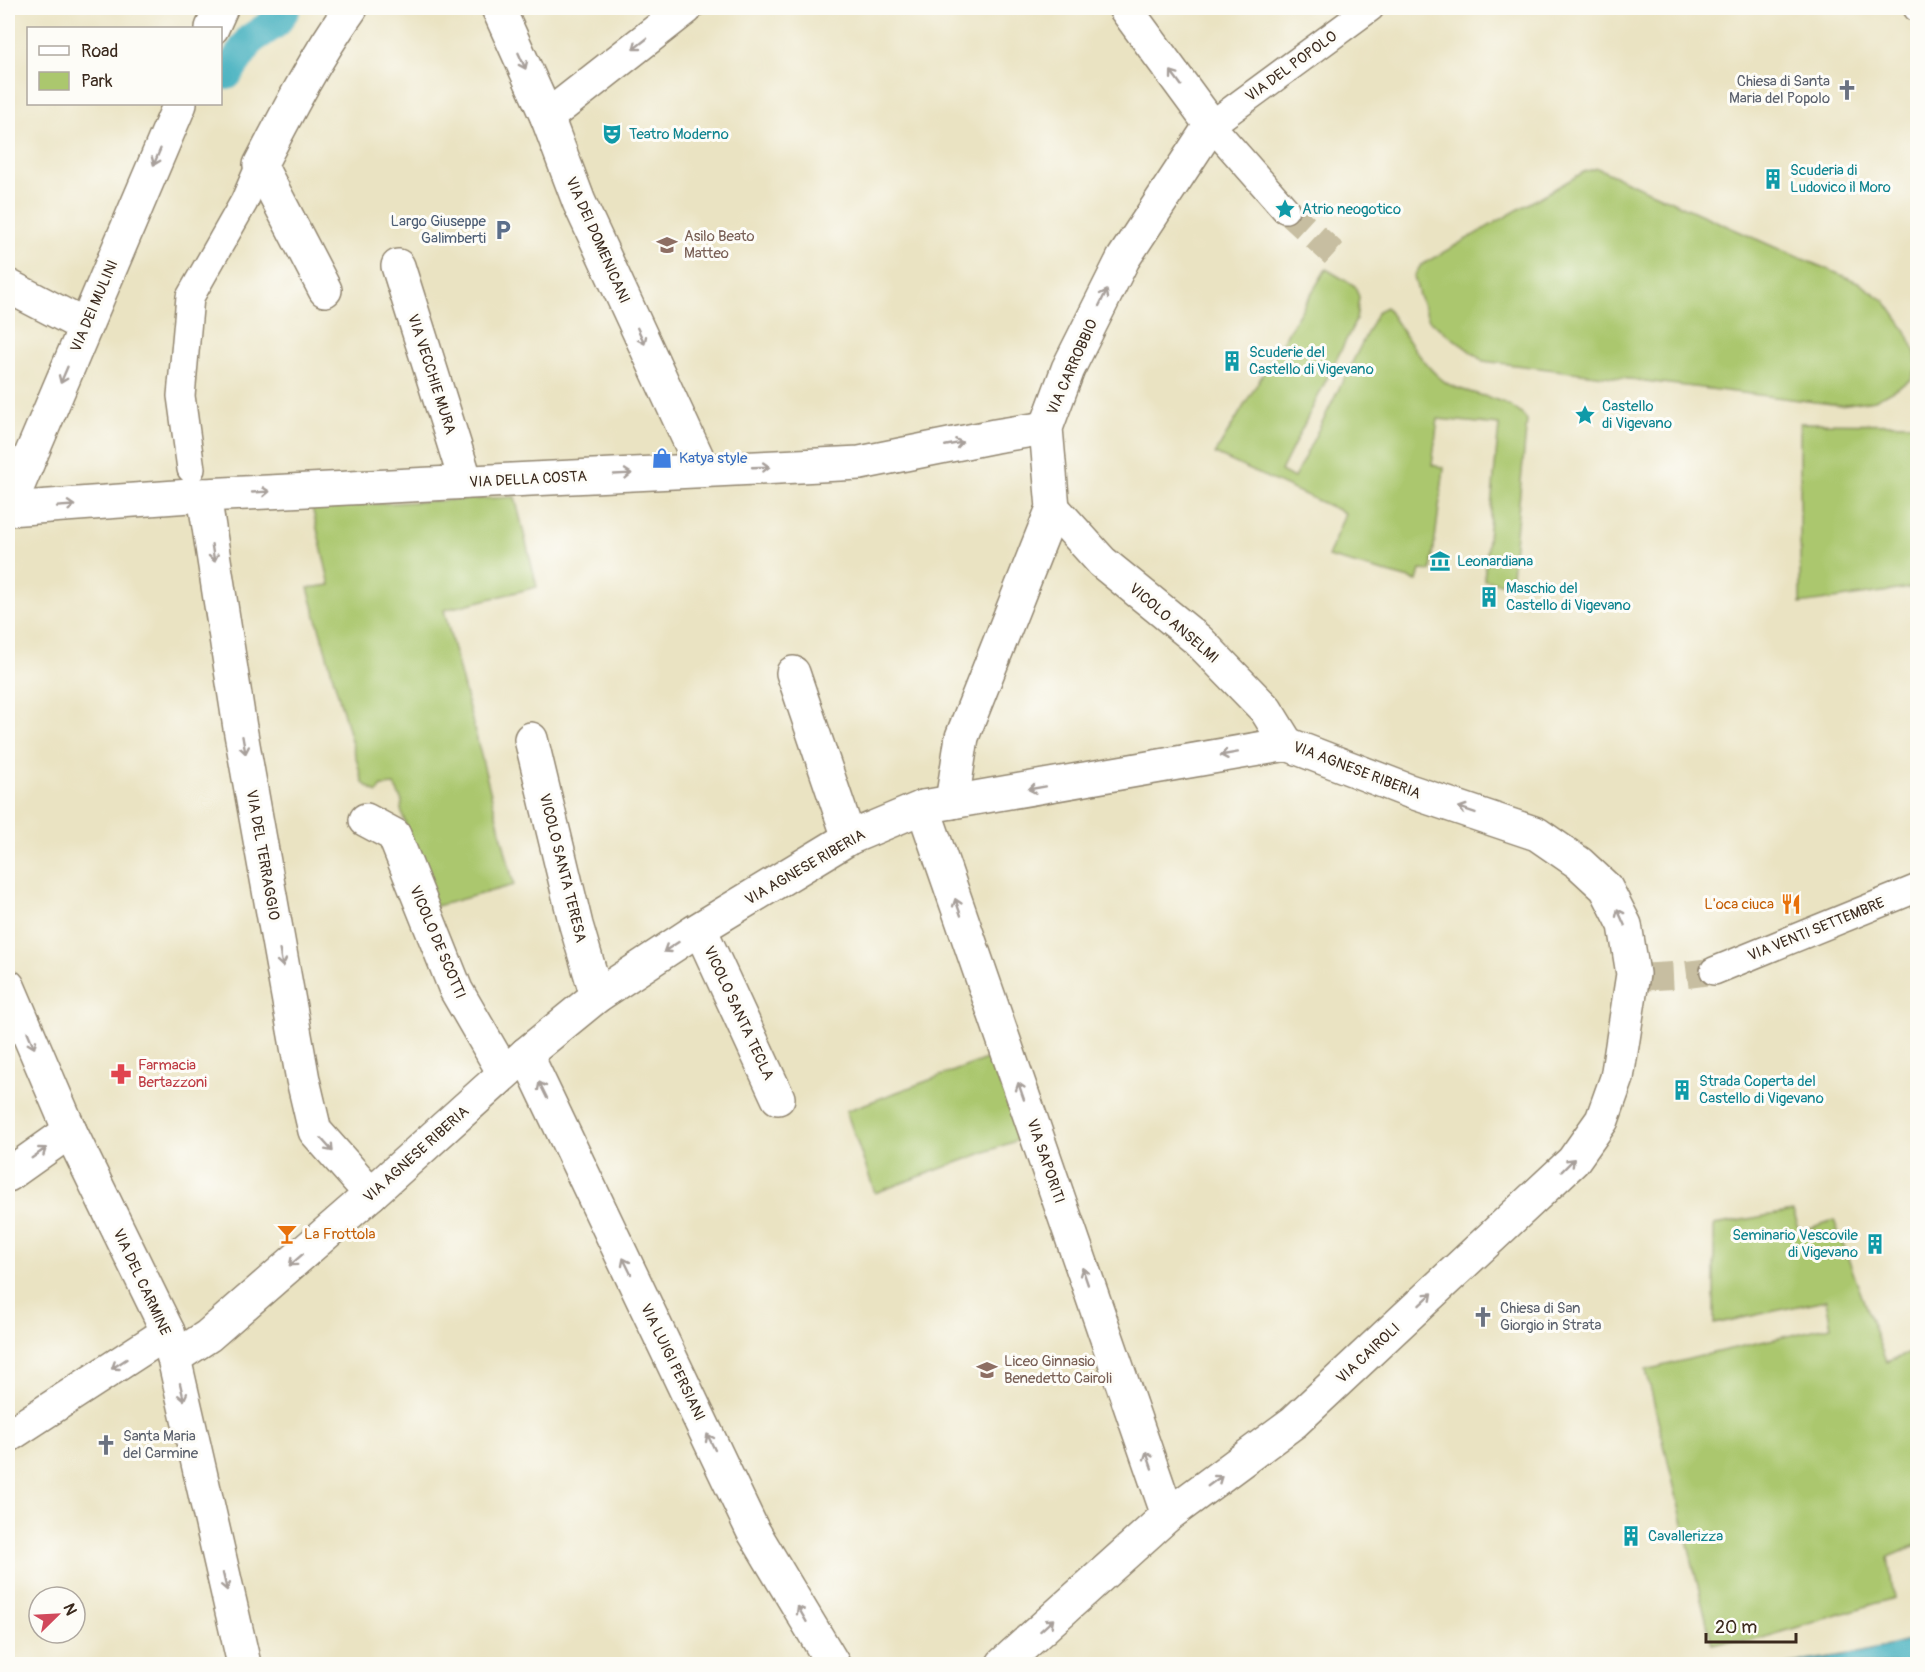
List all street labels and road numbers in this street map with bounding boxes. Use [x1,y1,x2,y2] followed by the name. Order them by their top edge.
[1242,27,1341,106] street label: VIA DEL POPOLO
[561,174,634,306] street label: VIA DEI DOMENICANI
[66,257,122,355] street label: VIA DEI MULINI
[403,312,460,437] street label: VIA VECCHIE MURA
[1043,316,1102,418] street label: VIA CARROBBIO
[469,467,588,492] street label: VIA DELLA COSTA
[1125,579,1222,667] street label: VICOLO ANSELMI
[1290,737,1424,804] street label: VIA AGNESE RIBERIA
[242,788,283,922] street label: VIA DEL TERRAGGIO
[535,791,590,945] street label: VICOLO SANTA TERESA
[742,825,869,910] street label: VIA AGNESE RIBERIA
[405,883,470,1002] street label: VICOLO DE SCOTTI
[1745,893,1888,966] street label: VIA VENTI SETTEMBRE
[699,943,778,1083] street label: VICOLO SANTA TECLA
[360,1102,473,1207] street label: VIA AGNESE RIBERIA
[1022,1116,1069,1206] street label: VIA SAPORITI
[108,1226,175,1339] street label: VIA DEL CARMINE
[636,1300,709,1424] street label: VIA LUIGI PERSIANI
[1332,1319,1404,1388] street label: VIA CAIROLI

